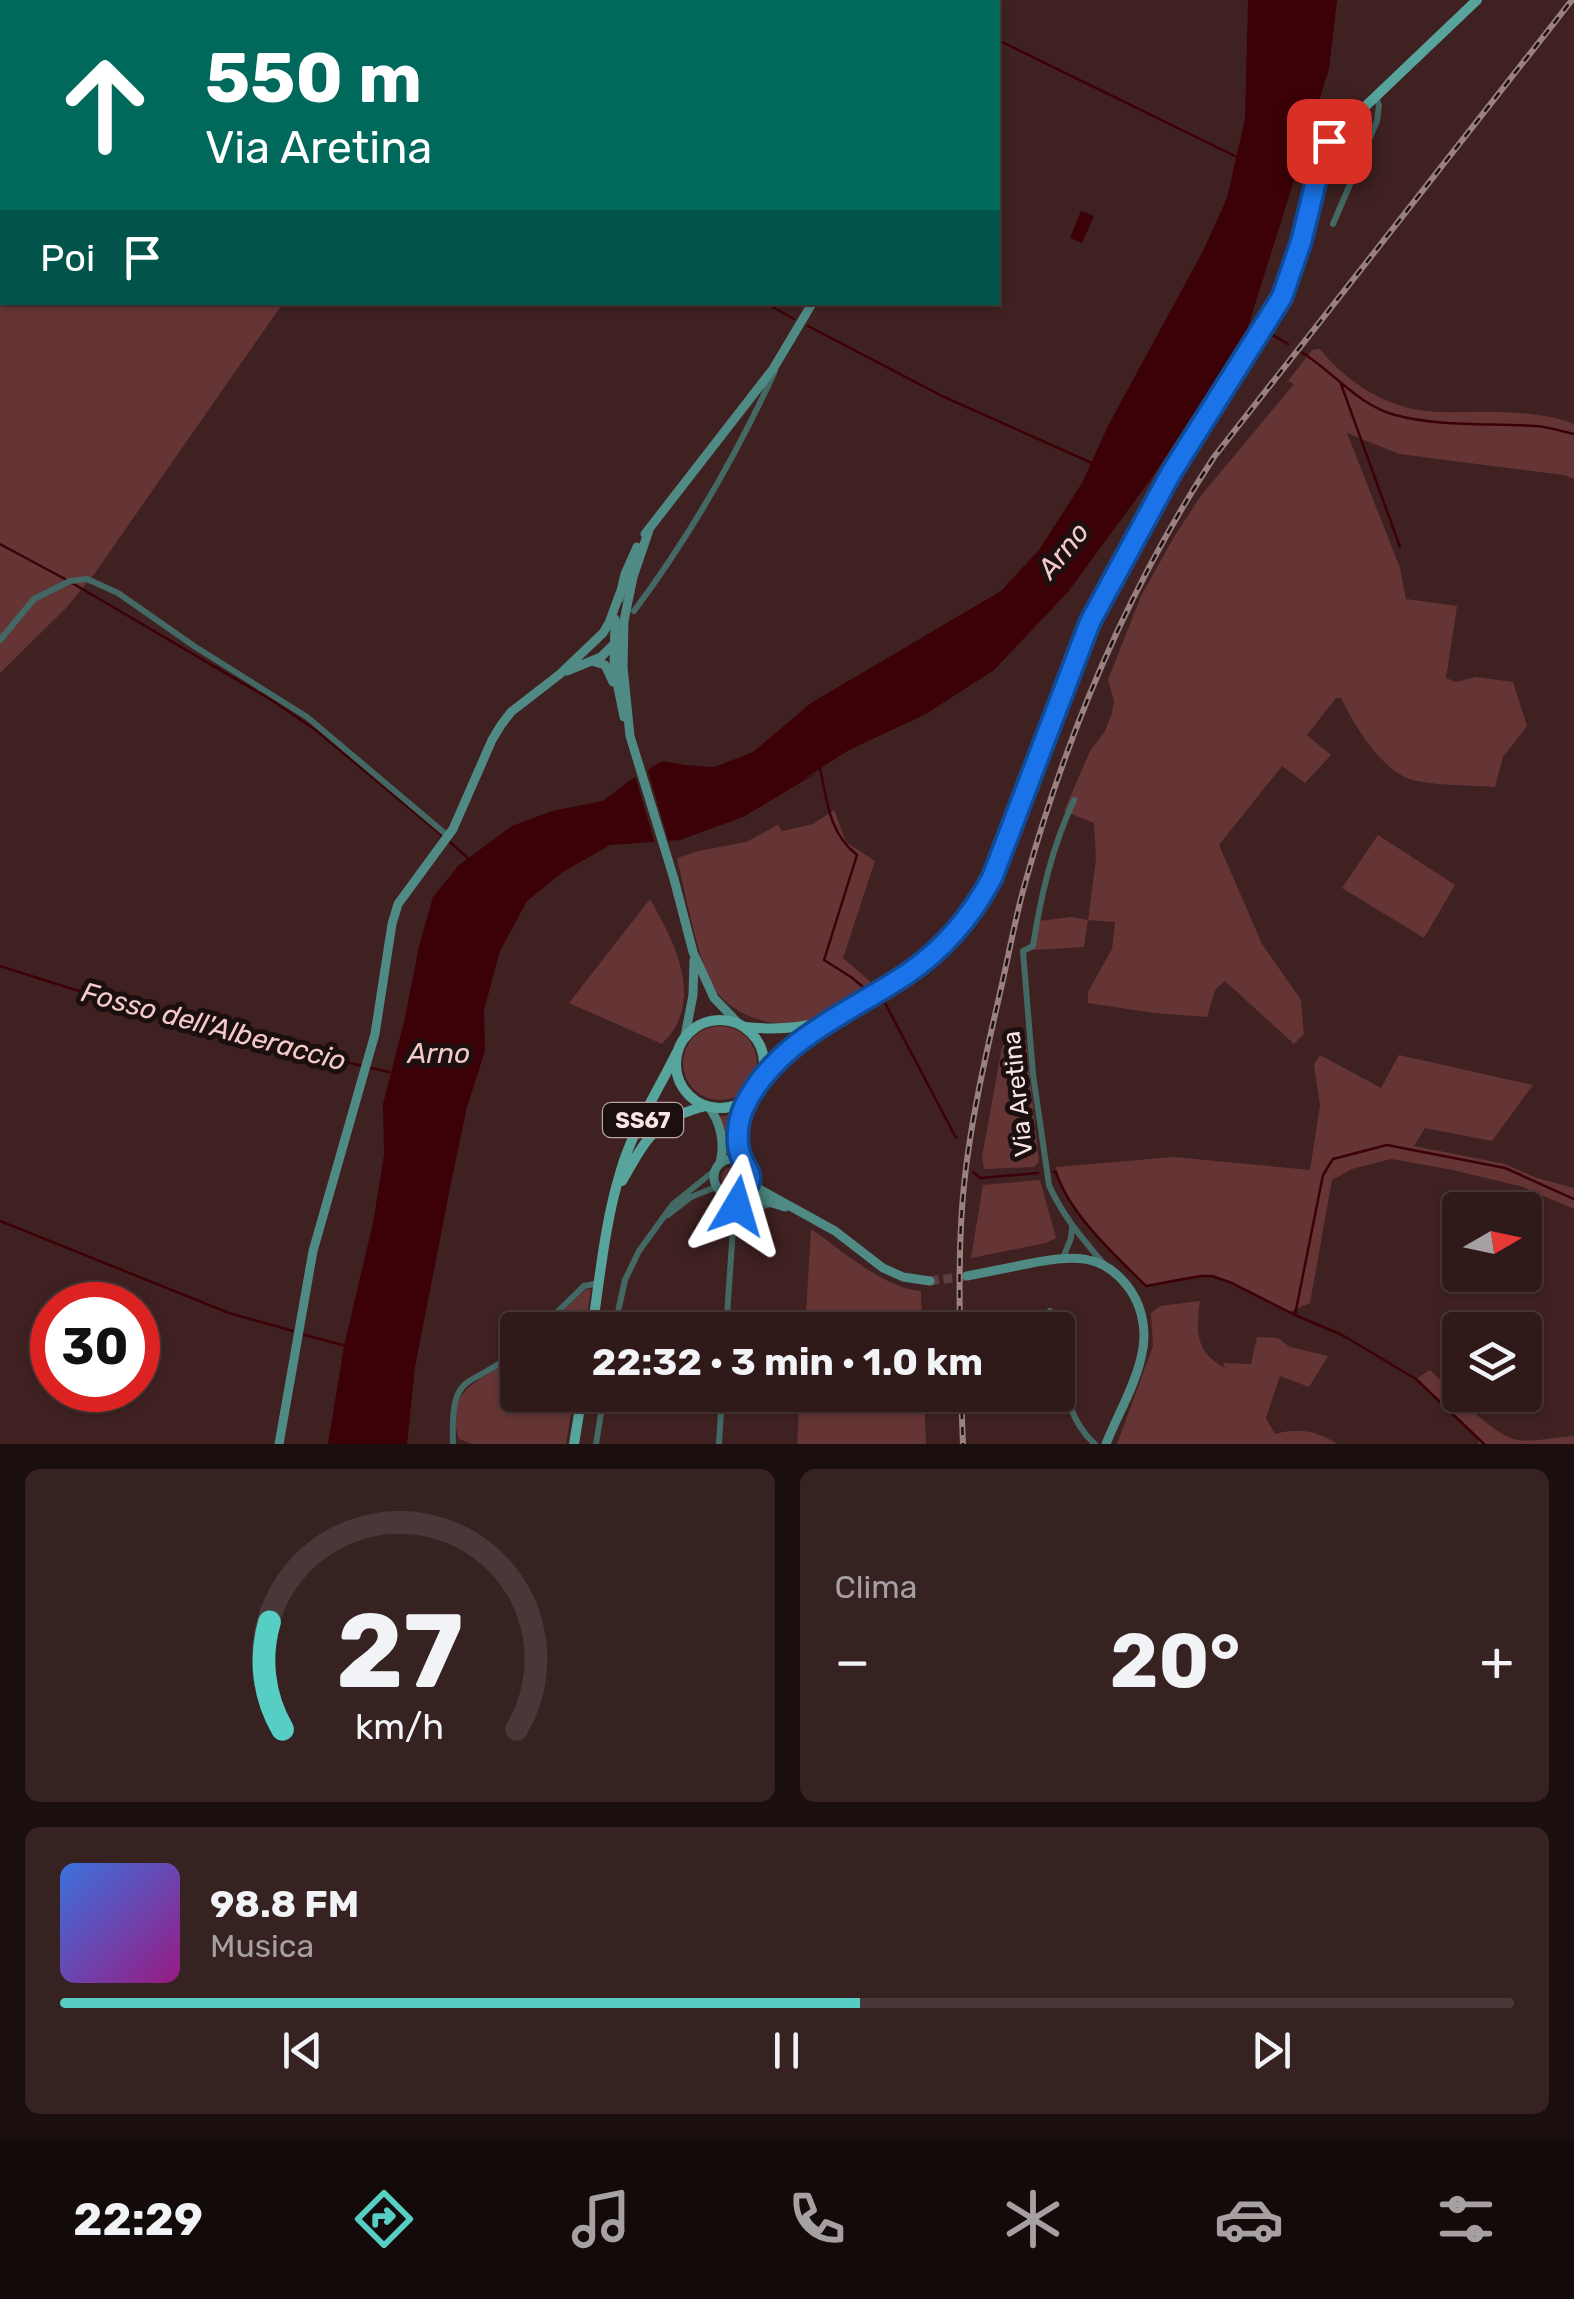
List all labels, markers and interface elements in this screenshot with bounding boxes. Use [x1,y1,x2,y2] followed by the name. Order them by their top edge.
[205,37,422,120] text: 550 m
[40,40,170,170] icon: ahead
[1287,99,1372,184] pin
[1302,114,1357,169] icon: arrive
[205,121,432,174] text: Via Aretina
[115,230,170,285] icon: arrive
[40,235,95,281] text: Poi
[1030,516,1096,587] water label: Arno
[78,975,350,1078] water label: Fosso dell'Alberaccio
[996,1030,1039,1158] street label: Via Aretina
[406,1037,470,1070] water label: Arno
[603,1103,683,1137] road number: SS67
[685,1154,789,1258] position arrow
[1442,1192,1542,1292] north arrow
[1442,1192,1542,1412] map controls
[30,1282,160,1412] speed limit sign: 30
[1442,1312,1542,1412] button: layers
[592,1339,983,1385] text: 22:32 · 3 min · 1.0 km
[835,1568,917,1606] text: Clima
[336,1590,463,1713] text: 27
[1110,1617,1240,1706] text: 20°
[835,1629,870,1694] text: −
[1480,1629,1514,1694] text: +
[355,1706,444,1748] text: km/h
[210,1881,359,1927] text: 98.8 FM
[210,1927,314,1965] text: Musica
[275,2023,330,2078] icon: previous
[759,2023,814,2078] icon: pause
[1244,2023,1299,2078] icon: next
[349,2184,419,2254] icon: directions
[566,2184,636,2254] icon: music
[782,2184,852,2254] icon: phone
[998,2184,1068,2254] icon: climate
[1214,2184,1284,2254] icon: car
[1431,2184,1501,2254] icon: filters
[73,2193,203,2246] text: 22:29

